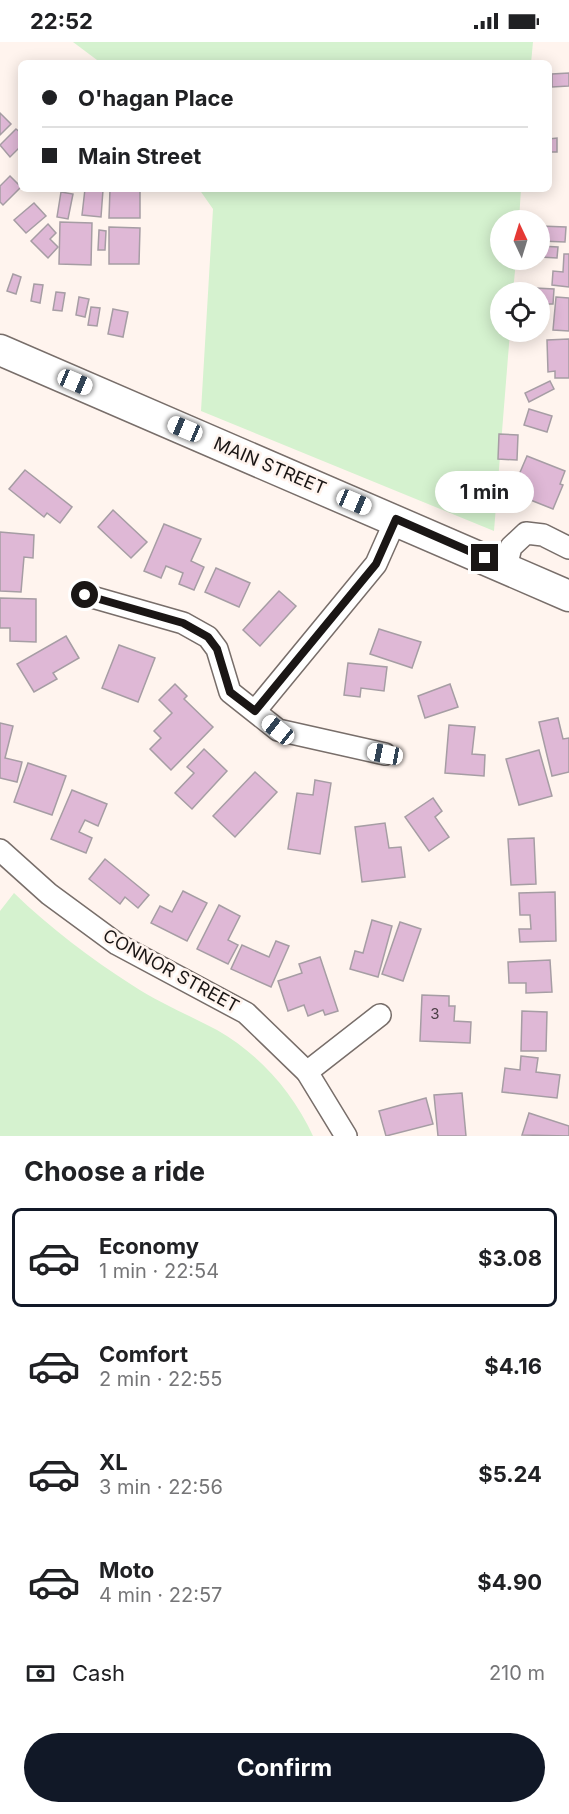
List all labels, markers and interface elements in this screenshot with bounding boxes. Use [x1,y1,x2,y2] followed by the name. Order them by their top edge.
[30,8,93,34] text: 22:52
[78,85,234,111] text: O'hagan Place
[78,143,201,169] text: Main Street
[490,210,550,270] north arrow
[490,210,550,342] map controls
[490,282,550,342] button: locate
[55,367,95,397] car
[165,414,205,444] car
[211,432,330,499] street label: MAIN STREET
[436,471,534,513] callout: 1 min
[460,480,509,504] text: 1 min
[334,487,374,517] car
[471,544,498,571] route end
[71,581,98,608] route start
[258,712,298,748] car
[366,742,404,766] car
[99,924,243,1017] street label: CONNOR STREET
[430,1004,440,1023] house number: 3
[24,1155,205,1188] text: Choose a ride
[27,1231,81,1285] icon: car
[99,1233,199,1259] text: Economy
[478,1245,542,1271] text: $3.08
[99,1259,219,1283] text: 1 min · 22:54
[27,1339,81,1393] icon: car
[99,1341,188,1367] text: Comfort
[484,1353,542,1379] text: $4.16
[99,1367,223,1391] text: 2 min · 22:55
[27,1447,81,1501] icon: car
[99,1449,128,1475] text: XL
[478,1461,542,1487] text: $5.24
[99,1475,223,1499] text: 3 min · 22:56
[27,1555,81,1609] icon: car
[99,1557,154,1583] text: Moto
[477,1569,542,1595] text: $4.90
[99,1583,222,1607] text: 4 min · 22:57
[24,1657,57,1690] icon: cash
[72,1660,125,1686] text: Cash
[489,1661,545,1685] text: 210 m
[24,1733,545,1802] button: Confirm

